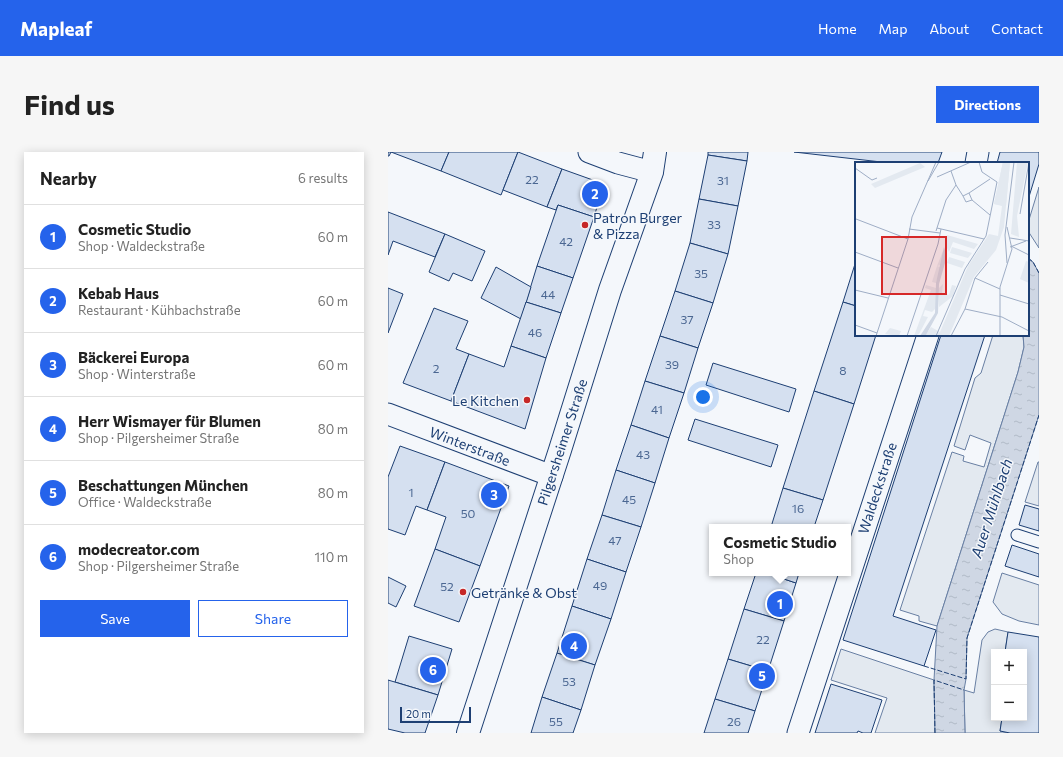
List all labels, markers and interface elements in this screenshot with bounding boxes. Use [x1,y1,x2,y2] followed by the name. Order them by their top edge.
[20,17,92,40] text: Mapleaf
[818,20,857,37] text: Home
[879,20,907,37] text: Map
[929,20,969,37] text: About
[991,20,1043,37] text: Contact
[936,86,1039,123] button: Directions
[24,87,115,121] text: Find us
[855,162,1029,336] inset map
[40,168,97,189] text: Nearby
[298,170,348,186] text: 6 results
[525,172,539,186] house number: 22
[717,173,729,187] house number: 31
[582,179,608,209] pin: 2
[593,209,683,242] place label: Patron Burger & Pizza
[707,217,721,231] house number: 33
[78,220,191,238] text: Cosmetic Studio
[580,220,590,230] marker: Patron Burger & Pizza
[50,229,56,245] text: 1
[318,229,348,245] text: 60 m
[559,234,573,248] house number: 42
[78,238,205,254] text: Shop · Waldeckstraße
[694,266,708,280] house number: 35
[78,284,159,302] text: Kebab Haus
[541,287,555,301] house number: 44
[49,293,57,309] text: 2
[318,293,348,309] text: 60 m
[78,302,241,318] text: Restaurant · Kühbachstraße
[680,312,694,326] house number: 37
[528,325,542,339] house number: 46
[78,348,189,366] text: Bäckerei Europa
[49,357,57,373] text: 3
[318,357,348,373] text: 60 m
[665,357,679,371] house number: 39
[433,361,440,375] house number: 2
[839,363,847,377] house number: 8
[78,366,196,382] text: Shop · Winterstraße
[534,377,590,507] street label: Pilgersheimer Straße
[693,387,713,407] your location
[452,392,519,409] place label: Le Kitchen
[522,395,532,405] marker: Le Kitchen
[651,402,663,416] house number: 41
[78,412,261,430] text: Herr Wismayer für Blumen
[49,421,57,437] text: 4
[318,421,348,437] text: 80 m
[427,423,513,469] street label: Winterstraße
[78,430,239,446] text: Shop · Pilgersheimer Straße
[854,440,900,536] street label: Waldeckstraße
[636,447,650,461] house number: 43
[966,456,1016,561] water label: Auer Mühlbach
[78,476,248,494] text: Beschattungen München
[481,480,507,510] pin: 3
[49,485,57,501] text: 5
[318,485,348,501] text: 80 m
[408,485,414,499] house number: 1
[622,492,636,506] house number: 45
[78,494,212,510] text: Office · Waldeckstraße
[792,501,804,515] house number: 16
[461,506,476,520] house number: 50
[709,524,851,576] popup
[608,533,622,547] house number: 47
[723,533,837,551] text: Cosmetic Studio
[78,540,199,558] text: modecreator.com
[49,549,57,565] text: 6
[315,549,348,565] text: 110 m
[723,551,754,567] text: Shop
[78,558,239,574] text: Shop · Pilgersheimer Straße
[593,578,607,592] house number: 49
[440,579,454,593] house number: 52
[471,584,577,601] place label: Getränke & Obst
[458,587,468,597] marker: Getränke & Obst
[767,589,793,619] pin: 1
[40,600,190,637] button: Save
[198,600,348,637] button: Share
[561,631,587,661] pin: 4
[756,632,770,646] house number: 22
[991,649,1027,721] map controls
[991,649,1027,685] button: +
[420,655,446,685] pin: 6
[749,661,775,691] pin: 5
[562,674,576,688] house number: 53
[991,685,1027,721] button: −
[400,705,471,724] scale bar
[406,707,431,720] text: 20 m
[549,714,563,728] house number: 55
[727,714,741,728] house number: 26

